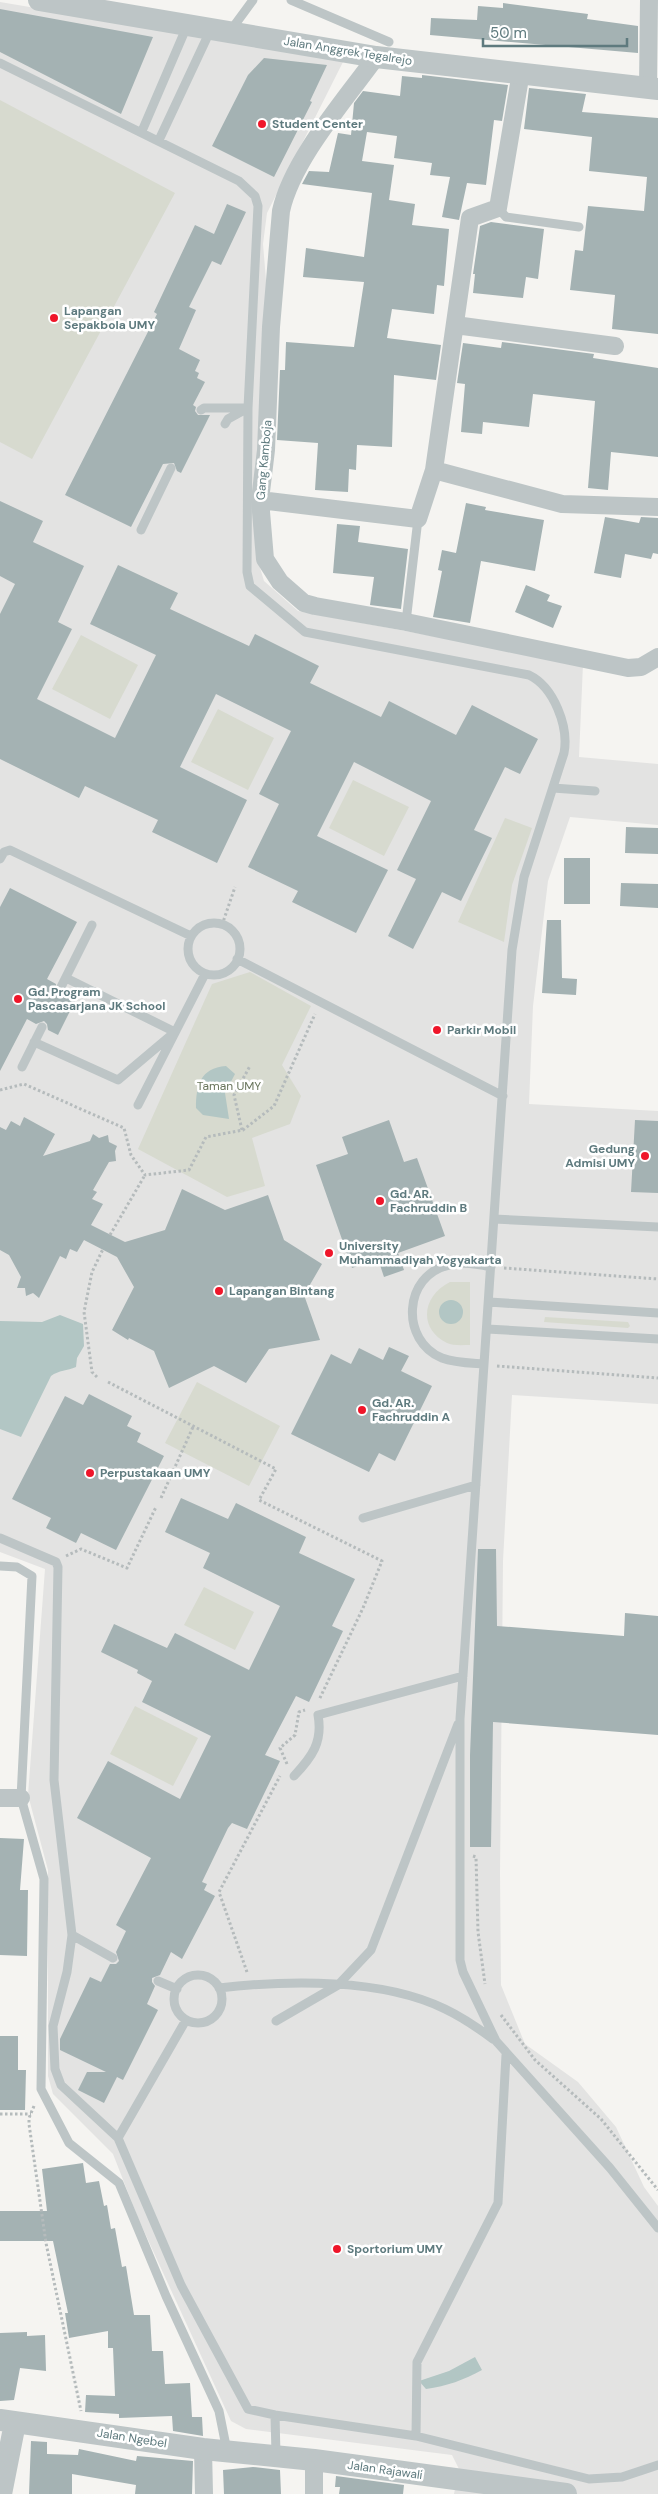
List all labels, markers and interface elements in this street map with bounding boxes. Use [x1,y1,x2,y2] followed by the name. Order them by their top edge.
[483,15,627,47] scale bar
[490,23,527,43] text: 50 m
[283,33,413,69] street label: Jalan Anggrek Tegalrejo
[272,116,363,132] place label: Student Center
[256,118,268,130] marker: Student Center
[64,303,155,333] place label: Lapangan Sepakbola UMY
[48,312,60,324] marker: Lapangan Sepakbola UMY
[253,419,275,501] street label: Gang Kamboja
[28,984,166,1014] place label: Gd. Program Pascasarjana JK School
[12,993,24,1005] marker: Gd. Program Pascasarjana JK School
[447,1022,516,1038] place label: Parkir Mobil
[431,1024,443,1036] marker: Parkir Mobil
[197,1078,261,1094] park label: Taman UMY
[565,1141,635,1171] place label: Gedung Admisi UMY
[639,1150,651,1162] marker: Gedung Admisi UMY
[390,1186,467,1216] place label: Gd. AR. Fachruddin B
[374,1195,386,1207] marker: Gd. AR. Fachruddin B
[339,1238,502,1268] place label: University Muhammadiyah Yogyakarta
[323,1247,335,1259] marker: University Muhammadiyah Yogyakarta
[229,1283,335,1299] place label: Lapangan Bintang
[213,1285,225,1297] marker: Lapangan Bintang
[372,1395,450,1425] place label: Gd. AR. Fachruddin A
[356,1404,368,1416] marker: Gd. AR. Fachruddin A
[100,1465,211,1481] place label: Perpustakaan UMY
[84,1467,96,1479] marker: Perpustakaan UMY
[347,2241,443,2257] place label: Sportorium UMY
[331,2243,343,2255] marker: Sportorium UMY
[96,2425,168,2451] street label: Jalan Ngebel
[346,2457,424,2483] street label: Jalan Rajawali

